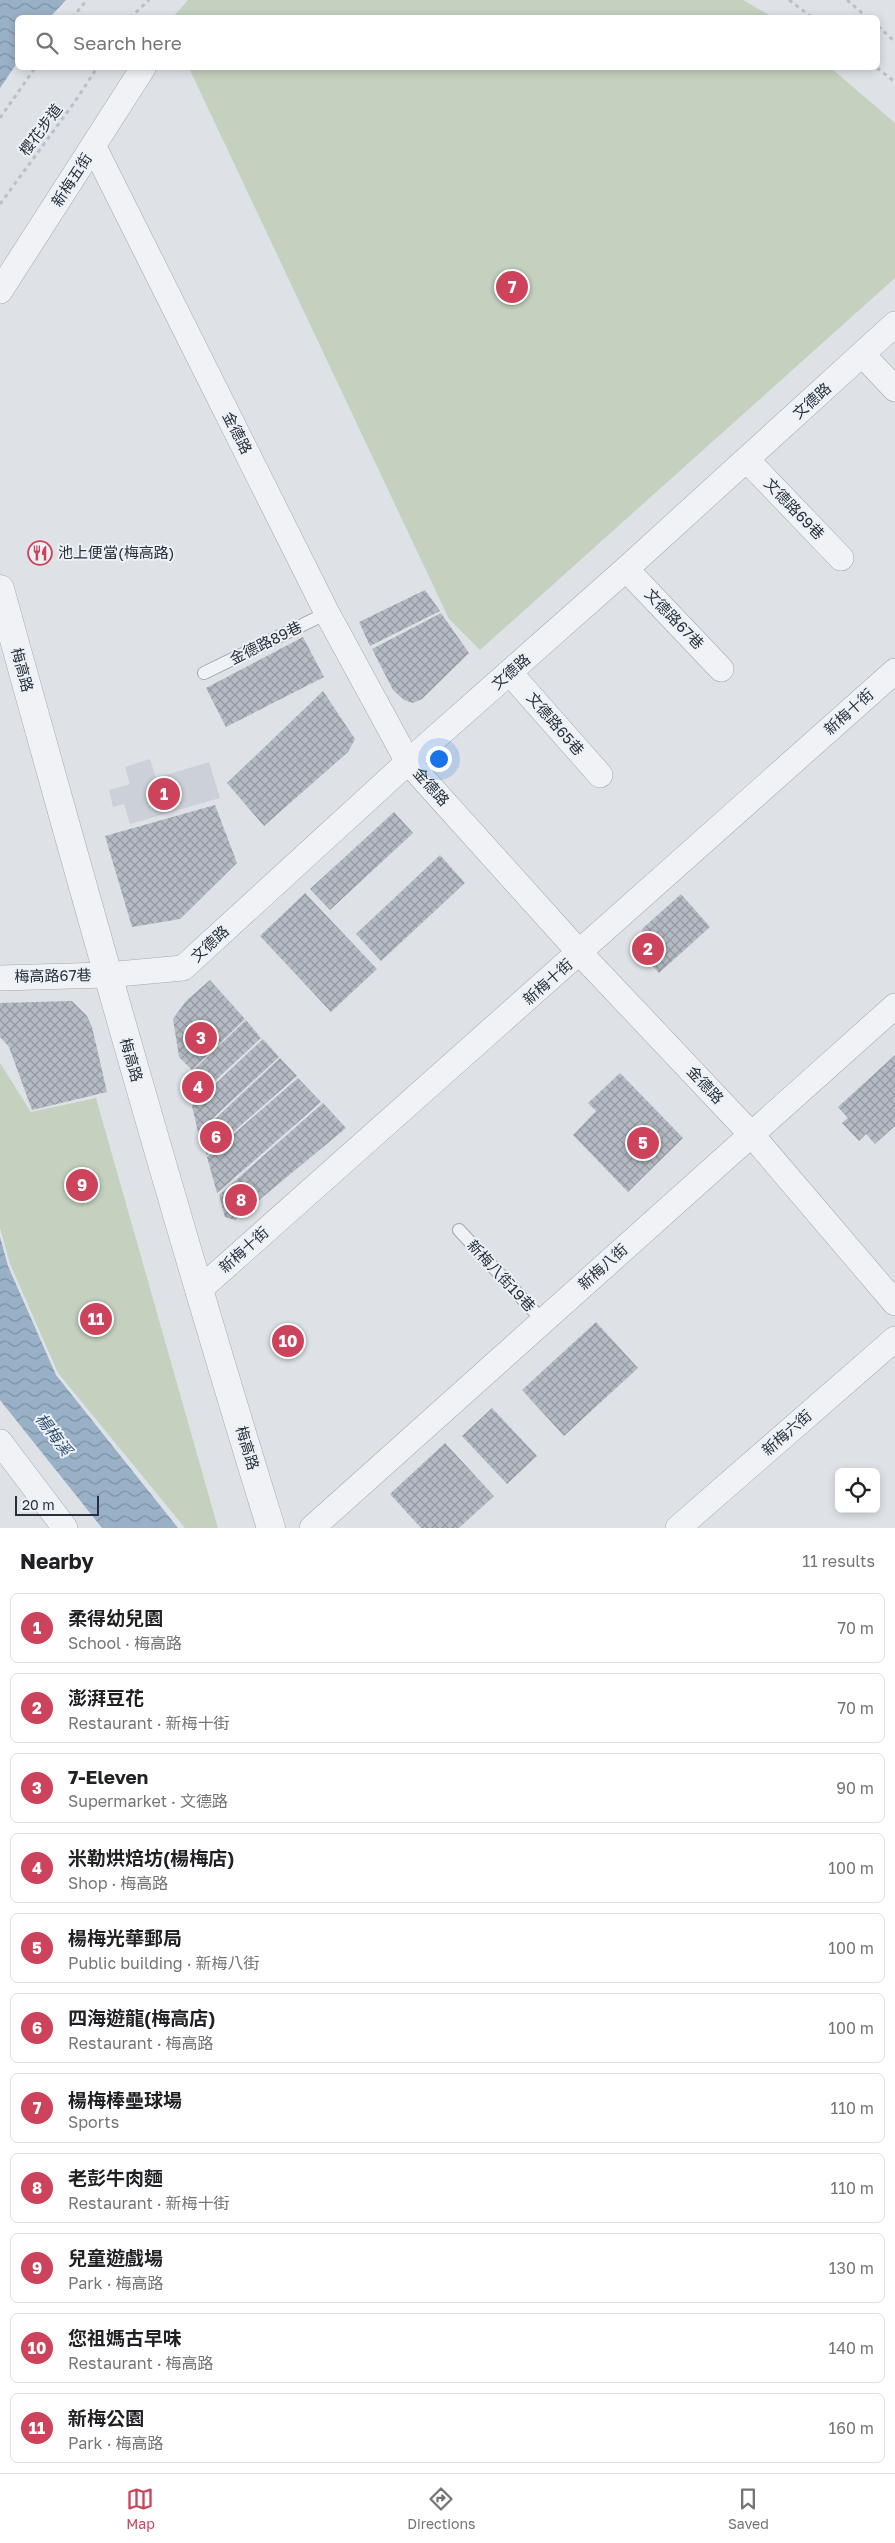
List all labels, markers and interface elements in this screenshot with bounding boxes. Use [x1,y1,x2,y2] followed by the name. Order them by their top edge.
[15,15,880,70] search box
[33,29,61,57] icon: search
[73,31,182,54] text: Search here
[15,100,65,159] street label: 櫻花步道
[47,149,95,210] street label: 新梅五街
[496,268,528,306] pin: 7
[789,379,834,422] street label: 文德路
[220,408,256,457] street label: 金德路
[761,474,828,543] street label: 文德路69巷
[27,540,53,566] restaurant icon: 池上便當(梅高路)
[58,543,174,561] place label: 池上便當(梅高路)
[641,584,708,652] street label: 文德路67巷
[226,617,305,667] street label: 金德路89巷
[8,646,37,694] street label: 梅高路
[487,650,533,693] street label: 文德路
[820,684,877,738] street label: 新梅十街
[523,688,588,759] street label: 文德路65巷
[426,746,452,772] your location
[410,764,453,809] street label: 金德路
[148,775,180,813] pin: 1
[187,921,232,965] street label: 文德路
[632,930,664,968] pin: 2
[519,954,576,1008] street label: 新梅十街
[14,965,92,985] street label: 梅高路67巷
[185,1019,217,1057] pin: 3
[117,1036,147,1084] street label: 梅高路
[684,1062,728,1107] street label: 金德路
[182,1068,214,1106] pin: 4
[200,1118,232,1156] pin: 6
[627,1124,659,1162] pin: 5
[66,1166,98,1204] pin: 9
[225,1181,257,1219] pin: 8
[215,1222,272,1276] street label: 新梅十街
[464,1236,539,1315] street label: 新梅八街19巷
[574,1239,631,1293] street label: 新梅八街
[80,1300,112,1338] pin: 11
[272,1322,304,1360] pin: 10
[758,1406,815,1459] street label: 新梅六街
[32,1409,78,1461] water label: 楊梅溪
[233,1424,263,1472] street label: 梅高路
[835,1468,880,1513] map controls
[835,1468,880,1513] button: locate
[15,1493,99,1516] scale bar
[22,1496,55,1513] text: 20 m
[20,1548,94,1574] text: Nearby
[802,1551,875,1571] text: 11 results
[68,1606,163,1629] text: 柔得幼兒園
[33,1618,41,1638] text: 1
[837,1618,874,1638] text: 70 m
[68,1633,182,1653] text: School · 梅高路
[68,1686,144,1709] text: 澎湃豆花
[32,1698,42,1718] text: 2
[837,1698,874,1718] text: 70 m
[68,1713,230,1733] text: Restaurant · 新梅十街
[68,1765,148,1788] text: 7-Eleven
[32,1778,42,1798] text: 3
[836,1778,874,1798] text: 90 m
[68,1791,228,1811] text: Supermarket · 文德路
[68,1846,234,1869] text: 米勒烘焙坊(楊梅店)
[32,1858,42,1878] text: 4
[828,1858,874,1878] text: 100 m
[68,1873,168,1893] text: Shop · 梅高路
[68,1926,182,1949] text: 楊梅光華郵局
[32,1938,42,1958] text: 5
[828,1938,874,1958] text: 100 m
[68,1953,260,1973] text: Public building · 新梅八街
[68,2006,215,2029] text: 四海遊龍(梅高店)
[32,2018,42,2038] text: 6
[828,2018,874,2038] text: 100 m
[68,2033,214,2053] text: Restaurant · 梅高路
[68,2088,182,2111] text: 楊梅棒壘球場
[33,2098,41,2118] text: 7
[830,2098,874,2118] text: 110 m
[68,2112,119,2132] text: Sports
[68,2166,163,2189] text: 老彭牛肉麵
[32,2178,42,2198] text: 8
[830,2178,874,2198] text: 110 m
[68,2193,230,2213] text: Restaurant · 新梅十街
[68,2246,163,2269] text: 兒童遊戲場
[32,2258,42,2278] text: 9
[829,2258,874,2278] text: 130 m
[68,2273,163,2293] text: Park · 梅高路
[68,2326,182,2349] text: 您祖媽古早味
[28,2338,46,2358] text: 10
[828,2338,874,2358] text: 140 m
[68,2353,214,2373] text: Restaurant · 梅高路
[68,2406,144,2429] text: 新梅公園
[29,2418,45,2438] text: 11
[828,2418,874,2438] text: 160 m
[68,2433,163,2453] text: Park · 梅高路
[126,2485,155,2532] tab: Map
[407,2485,476,2532] tab: Directions
[728,2485,769,2532] tab: Saved

